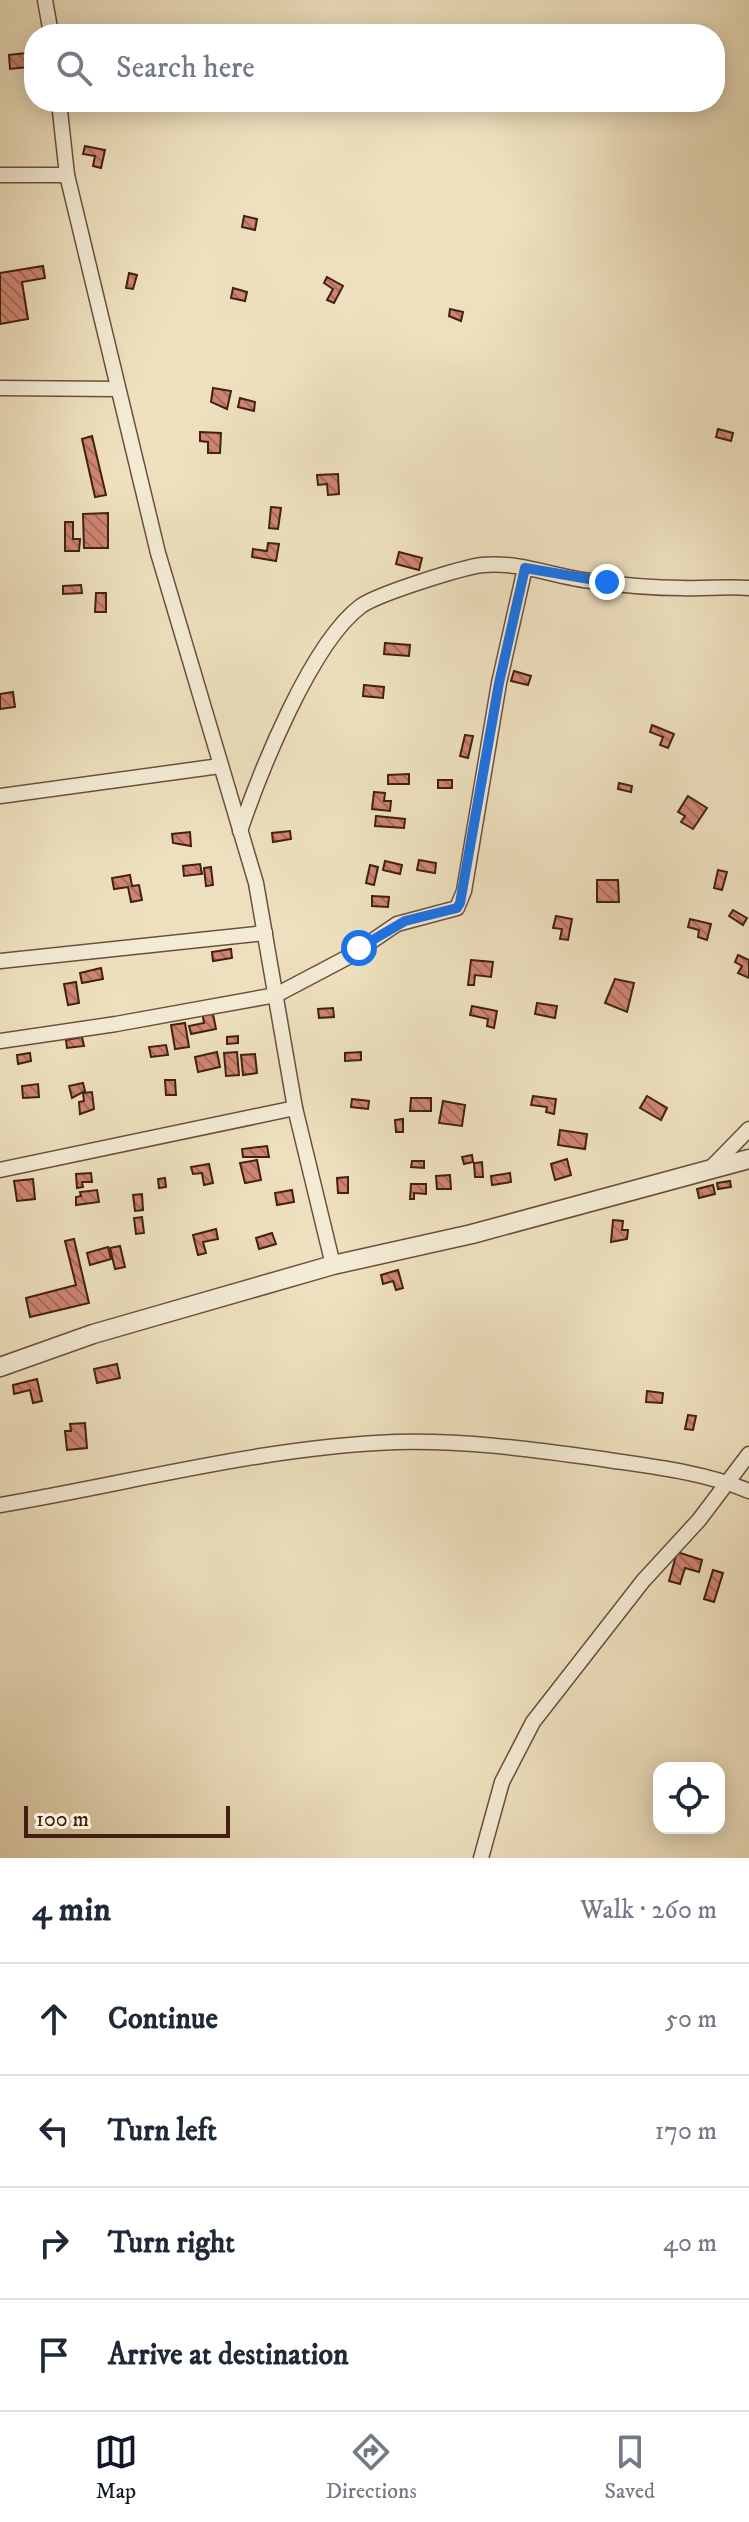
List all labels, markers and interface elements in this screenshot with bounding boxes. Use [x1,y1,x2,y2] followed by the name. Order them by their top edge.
[24,24,725,112] search box
[52,46,96,90] icon: search
[116,50,255,87] text: Search here
[589,564,625,600] route end
[341,930,377,966] route start
[653,1762,725,1834] map controls
[653,1762,725,1834] button: locate
[24,1802,230,1838] scale bar
[36,1806,89,1833] text: 100 m
[32,1889,111,1931] text: 4 min
[580,1894,717,1927] text: Walk · 260 m
[32,1997,76,2041] icon: ahead
[108,2001,218,2038] text: Continue
[665,2003,717,2036] text: 50 m
[32,2109,76,2153] icon: left
[108,2113,217,2150] text: Turn left
[655,2115,717,2148] text: 170 m
[32,2221,76,2265] icon: right
[108,2225,235,2262] text: Turn right
[663,2227,717,2260] text: 40 m
[32,2333,76,2377] icon: arrive
[108,2337,349,2374] text: Arrive at destination
[94,2430,138,2505] tab: Map
[326,2430,417,2505] tab: Directions
[605,2430,655,2505] tab: Saved

